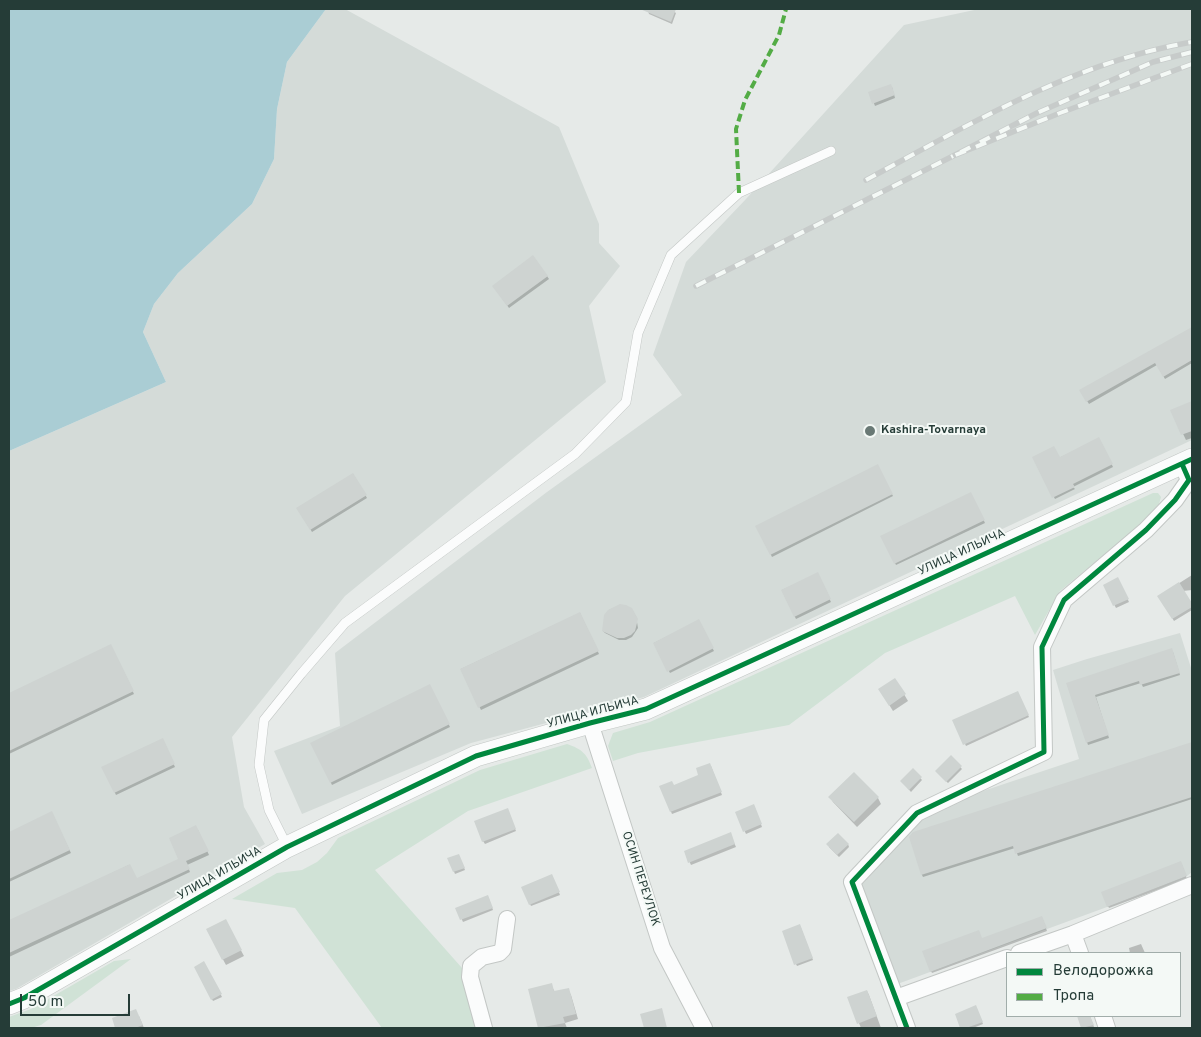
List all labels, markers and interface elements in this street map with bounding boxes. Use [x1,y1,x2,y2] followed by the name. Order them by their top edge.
[863,424,877,438] marker: Kashira-Tovarnaya
[881,424,986,438] place label: Kashira-Tovarnaya
[916,527,1008,579] street label: УЛИЦА ИЛЬИЧА
[546,694,640,732] street label: УЛИЦА ИЛЬИЧА
[618,830,662,928] street label: ОСИН ПЕРЕУЛОК
[176,844,264,904] street label: УЛИЦА ИЛЬИЧА
[1006,952,1181,1017] legend
[1053,962,1153,981] text: Велодорожка
[22,984,132,1016] scale bar
[1053,987,1094,1006] text: Тропа
[28,993,63,1012] text: 50 m

